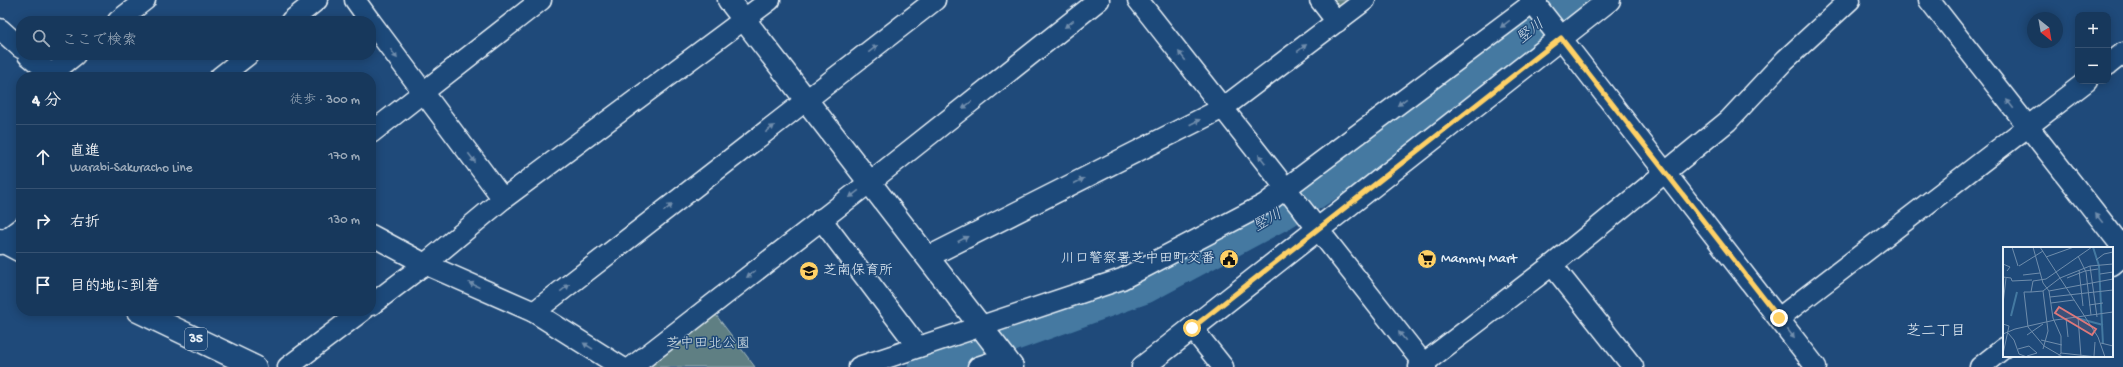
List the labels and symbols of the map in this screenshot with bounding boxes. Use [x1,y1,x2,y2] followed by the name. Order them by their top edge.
[2027,12,2063,48] north arrow
[1514,16,1548,48] water label: 竪川
[1500,19,1511,28] one-way arrow
[1063,20,1074,29] one-way arrow
[867,44,878,53] one-way arrow
[1297,45,1307,53] one-way arrow
[390,48,398,59] one-way arrow
[1178,51,1186,62] one-way arrow
[1396,98,1407,106] one-way arrow
[2006,99,2015,110] one-way arrow
[962,101,973,109] one-way arrow
[1189,119,1201,125] one-way arrow
[765,124,776,133] one-way arrow
[468,152,476,163] one-way arrow
[1258,153,1266,164] one-way arrow
[1073,177,1085,184] one-way arrow
[849,190,859,198] one-way arrow
[662,204,673,213] one-way arrow
[1251,206,1285,236] water label: 竪川
[2095,212,2103,223] one-way arrow
[957,236,969,242] one-way arrow
[2003,247,2113,357] inset map
[1218,248,1240,270] public building icon: 川口警察署芝中田町交番
[1416,248,1438,270] supermarket icon: Mammy Mart
[1061,251,1215,268] place label: 川口警察署芝中田町交番
[1441,251,1518,268] place label: Mammy Mart
[798,260,820,282] school or university icon: 芝南保育所
[823,263,893,280] place label: 芝南保育所
[746,269,757,278] one-way arrow
[468,282,480,288] one-way arrow
[559,284,570,292] one-way arrow
[1770,309,1788,327] route end
[1183,319,1201,337] route start
[1906,323,1966,341] district label: 芝二丁目
[185,328,207,350] road number: 35
[1787,329,1795,339] one-way arrow
[1397,331,1406,342] one-way arrow
[666,336,750,353] park label: 芝中田北公園
[583,342,594,350] one-way arrow

